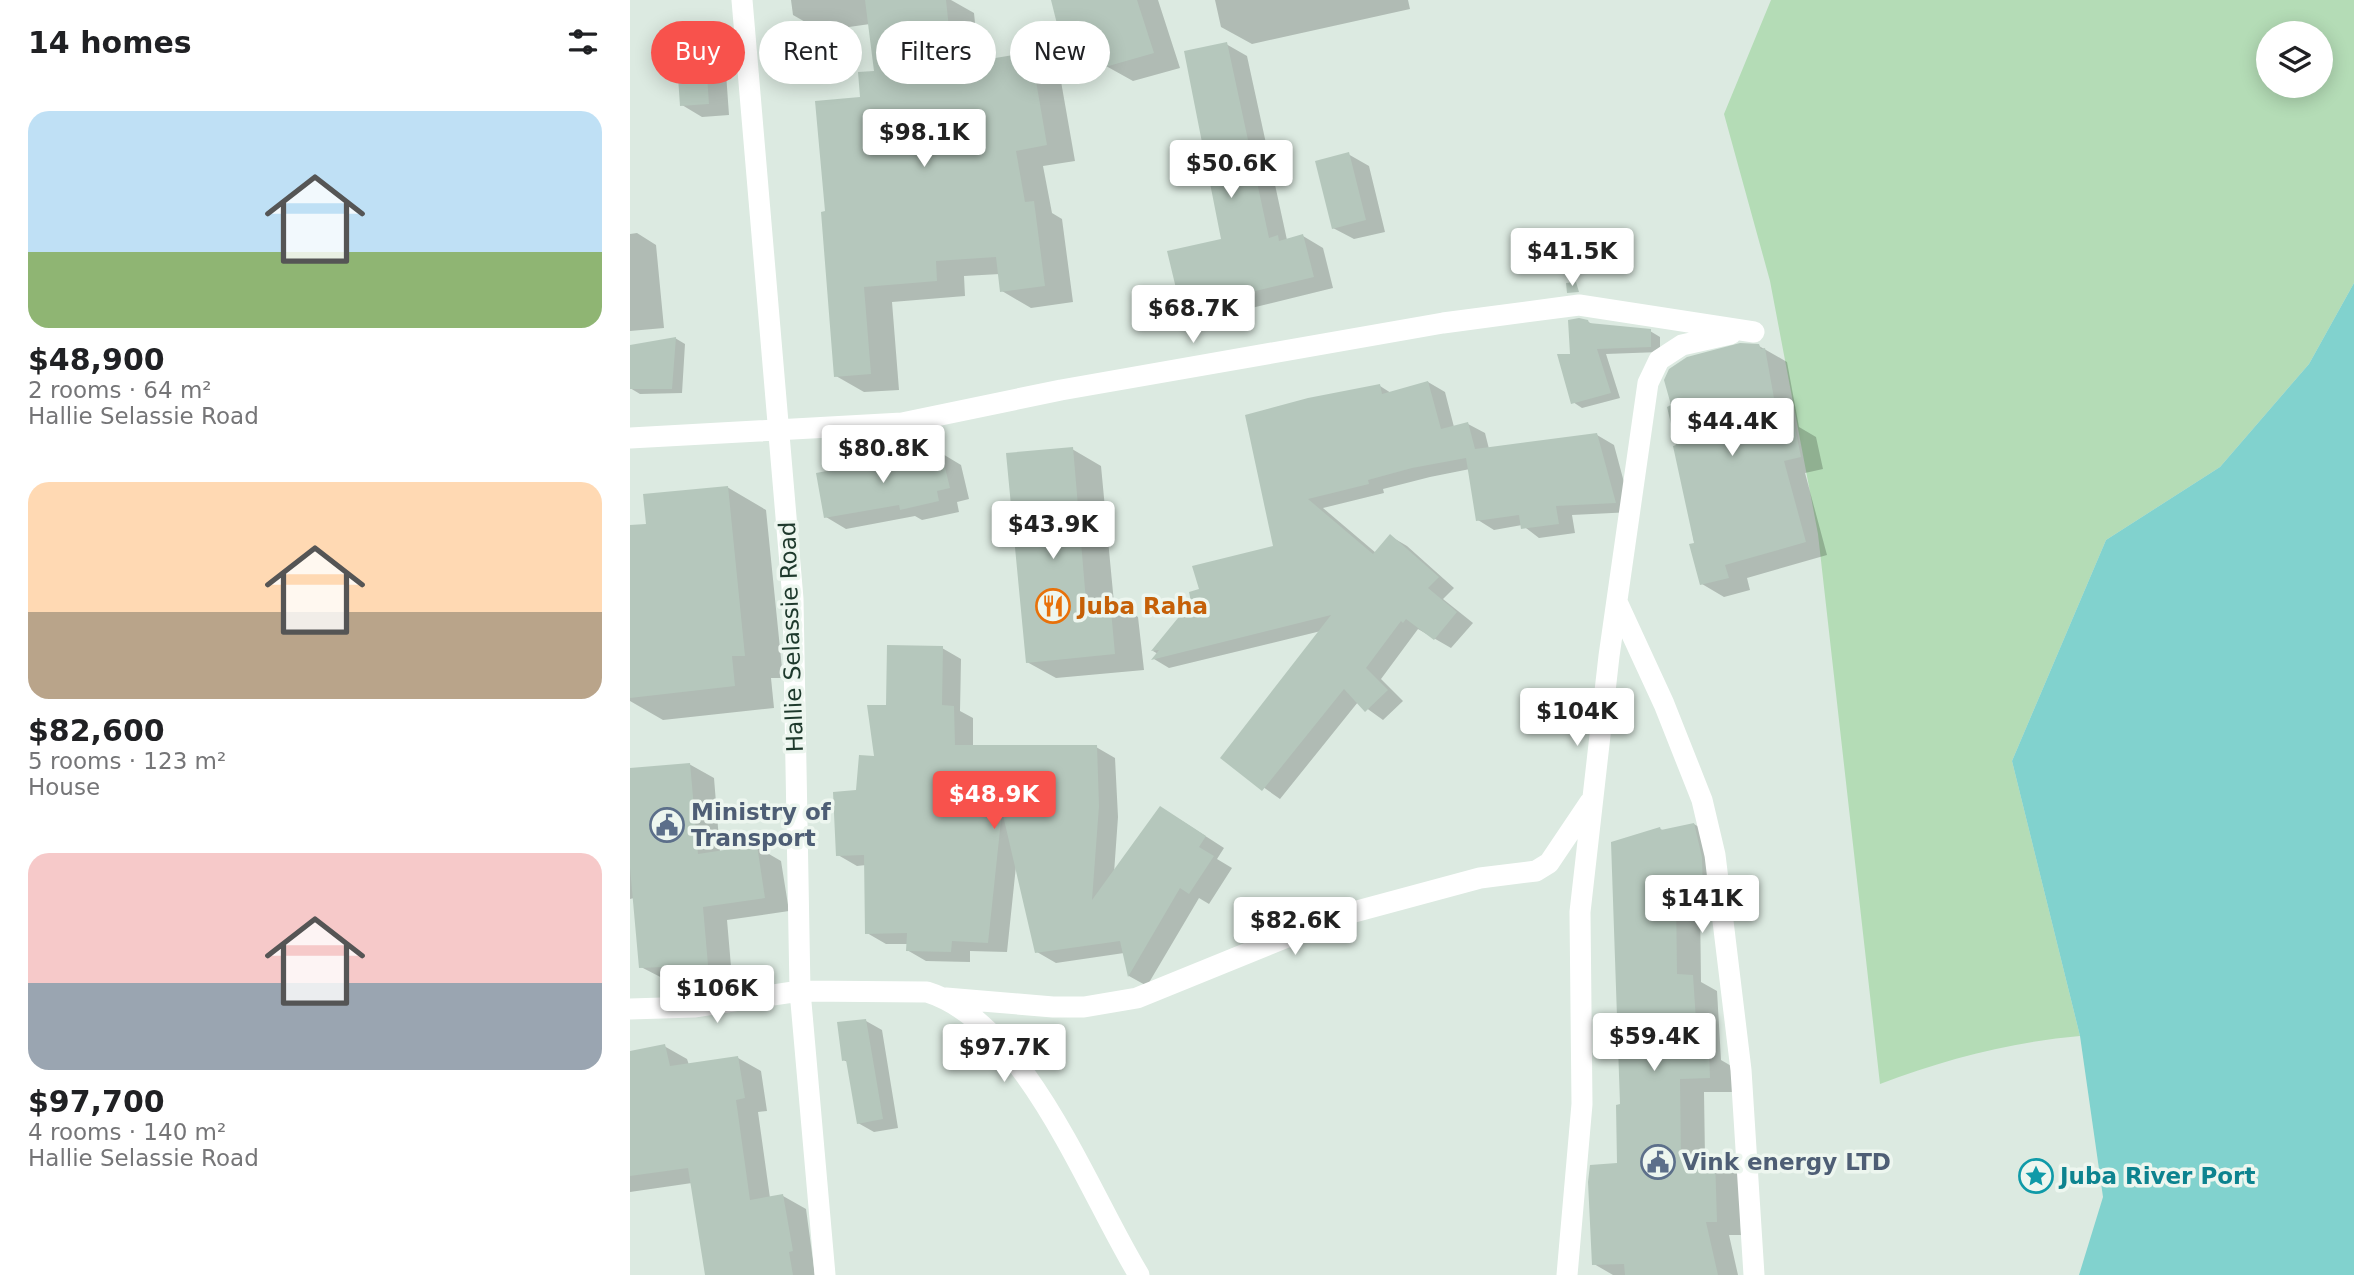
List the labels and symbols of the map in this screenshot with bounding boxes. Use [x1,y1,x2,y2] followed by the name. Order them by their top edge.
[867,110,981,169] pin: $98.1K
[1174,140,1288,200] pin: $50.6K
[1515,229,1629,288] pin: $41.5K
[1136,286,1250,345] pin: $68.7K
[1675,398,1789,458] pin: $44.4K
[826,426,940,485] pin: $80.8K
[996,502,1110,561] pin: $43.9K
[774,521,808,753] street label: Hallie Selassie Road
[1034,587,1072,625] restaurant icon: Juba Raha
[1076,593,1208,619] place label: Juba Raha
[1528,688,1626,748] pin: $104K
[937,772,1051,831] pin: $48.9K
[691,799,832,851] place label: Ministry of Transport
[648,806,686,844] public building icon: Ministry of Transport
[1653,876,1751,935] pin: $141K
[1238,898,1352,957] pin: $82.6K
[668,965,766,1025] pin: $106K
[1597,1014,1711,1073] pin: $59.4K
[947,1024,1061,1084] pin: $97.7K
[1639,1143,1677,1181] public building icon: Vink energy LTD
[1682,1149,1891,1175] place label: Vink energy LTD
[2017,1157,2055,1195] place icon: Juba River Port
[2058,1163,2255,1189] place label: Juba River Port

